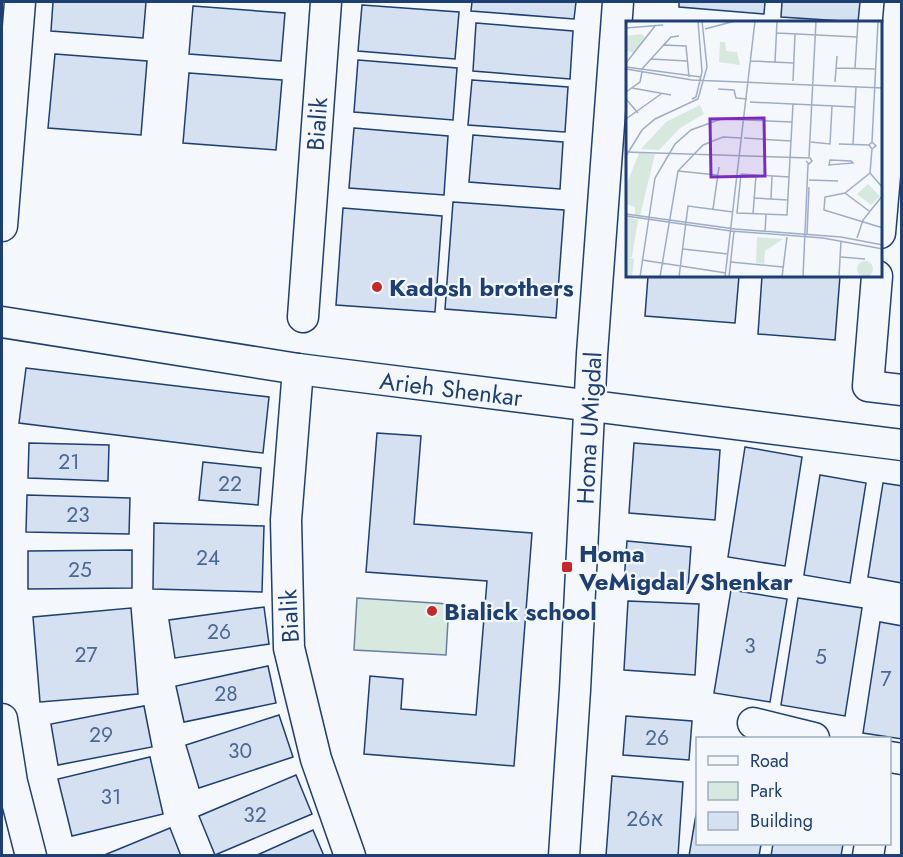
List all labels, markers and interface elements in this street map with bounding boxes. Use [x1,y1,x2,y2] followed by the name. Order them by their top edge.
[626,21,882,278] inset map
[298,96,336,152] street label: Bialik
[389,270,574,305] place label: Kadosh brothers
[370,280,384,294] marker: Kadosh brothers
[568,351,610,505] street label: Homa UMigdal
[378,363,525,415] street label: Arieh Shenkar
[58,447,80,477] house number: 21
[218,469,242,499] house number: 22
[66,500,90,530] house number: 23
[578,536,793,599] place label: Homa VeMigdal/Shenkar
[196,543,220,573] house number: 24
[68,555,92,585] house number: 25
[560,560,574,574] marker: Homa VeMigdal/Shenkar
[270,588,308,644] street label: Bialik
[444,594,597,629] place label: Bialick school
[425,604,439,618] marker: Bialick school
[207,617,231,647] house number: 26
[744,631,756,661] house number: 3
[75,640,97,670] house number: 27
[815,642,827,672] house number: 5
[880,664,892,694] house number: 7
[214,679,238,709] house number: 28
[89,720,113,750] house number: 29
[645,723,669,753] house number: 26
[228,736,252,766] house number: 30
[696,737,891,845] legend
[750,748,789,774] text: Road
[750,778,782,804] text: Park
[101,782,121,812] house number: 31
[243,800,267,830] house number: 32
[626,804,664,834] house number: 26א
[750,808,813,834] text: Building

